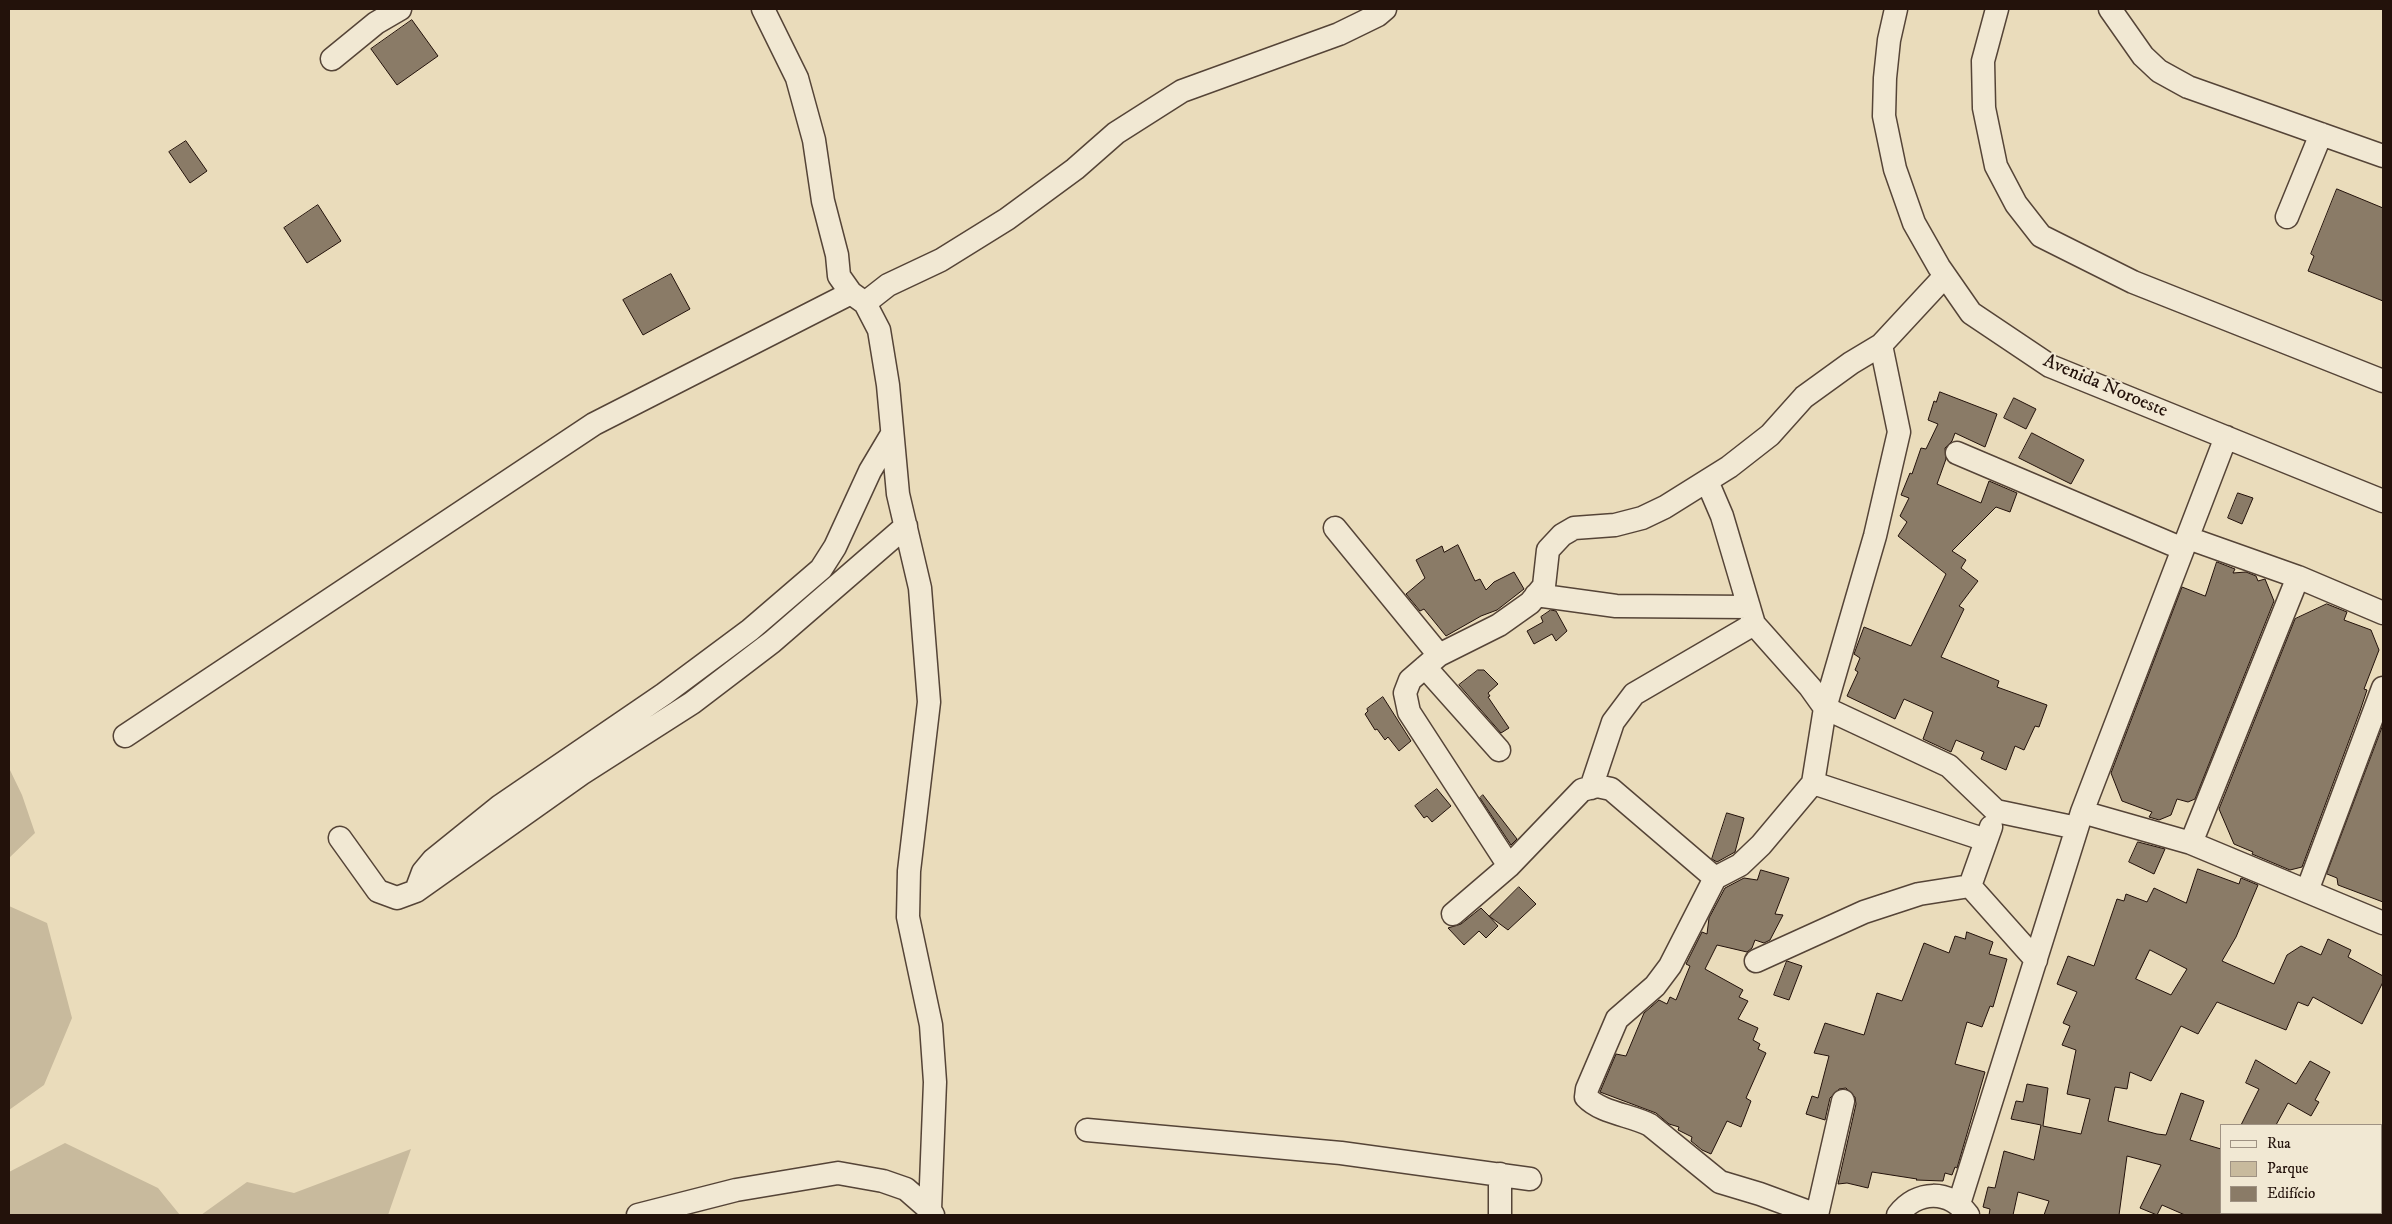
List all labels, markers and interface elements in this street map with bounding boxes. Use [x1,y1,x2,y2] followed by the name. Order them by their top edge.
[2039,350,2171,424] street label: Avenida Noroeste
[2220,1124,2382,1214] legend
[2267,1134,2291,1153] text: Rua
[2267,1159,2308,1178] text: Parque
[2267,1184,2315,1203] text: Edifício

